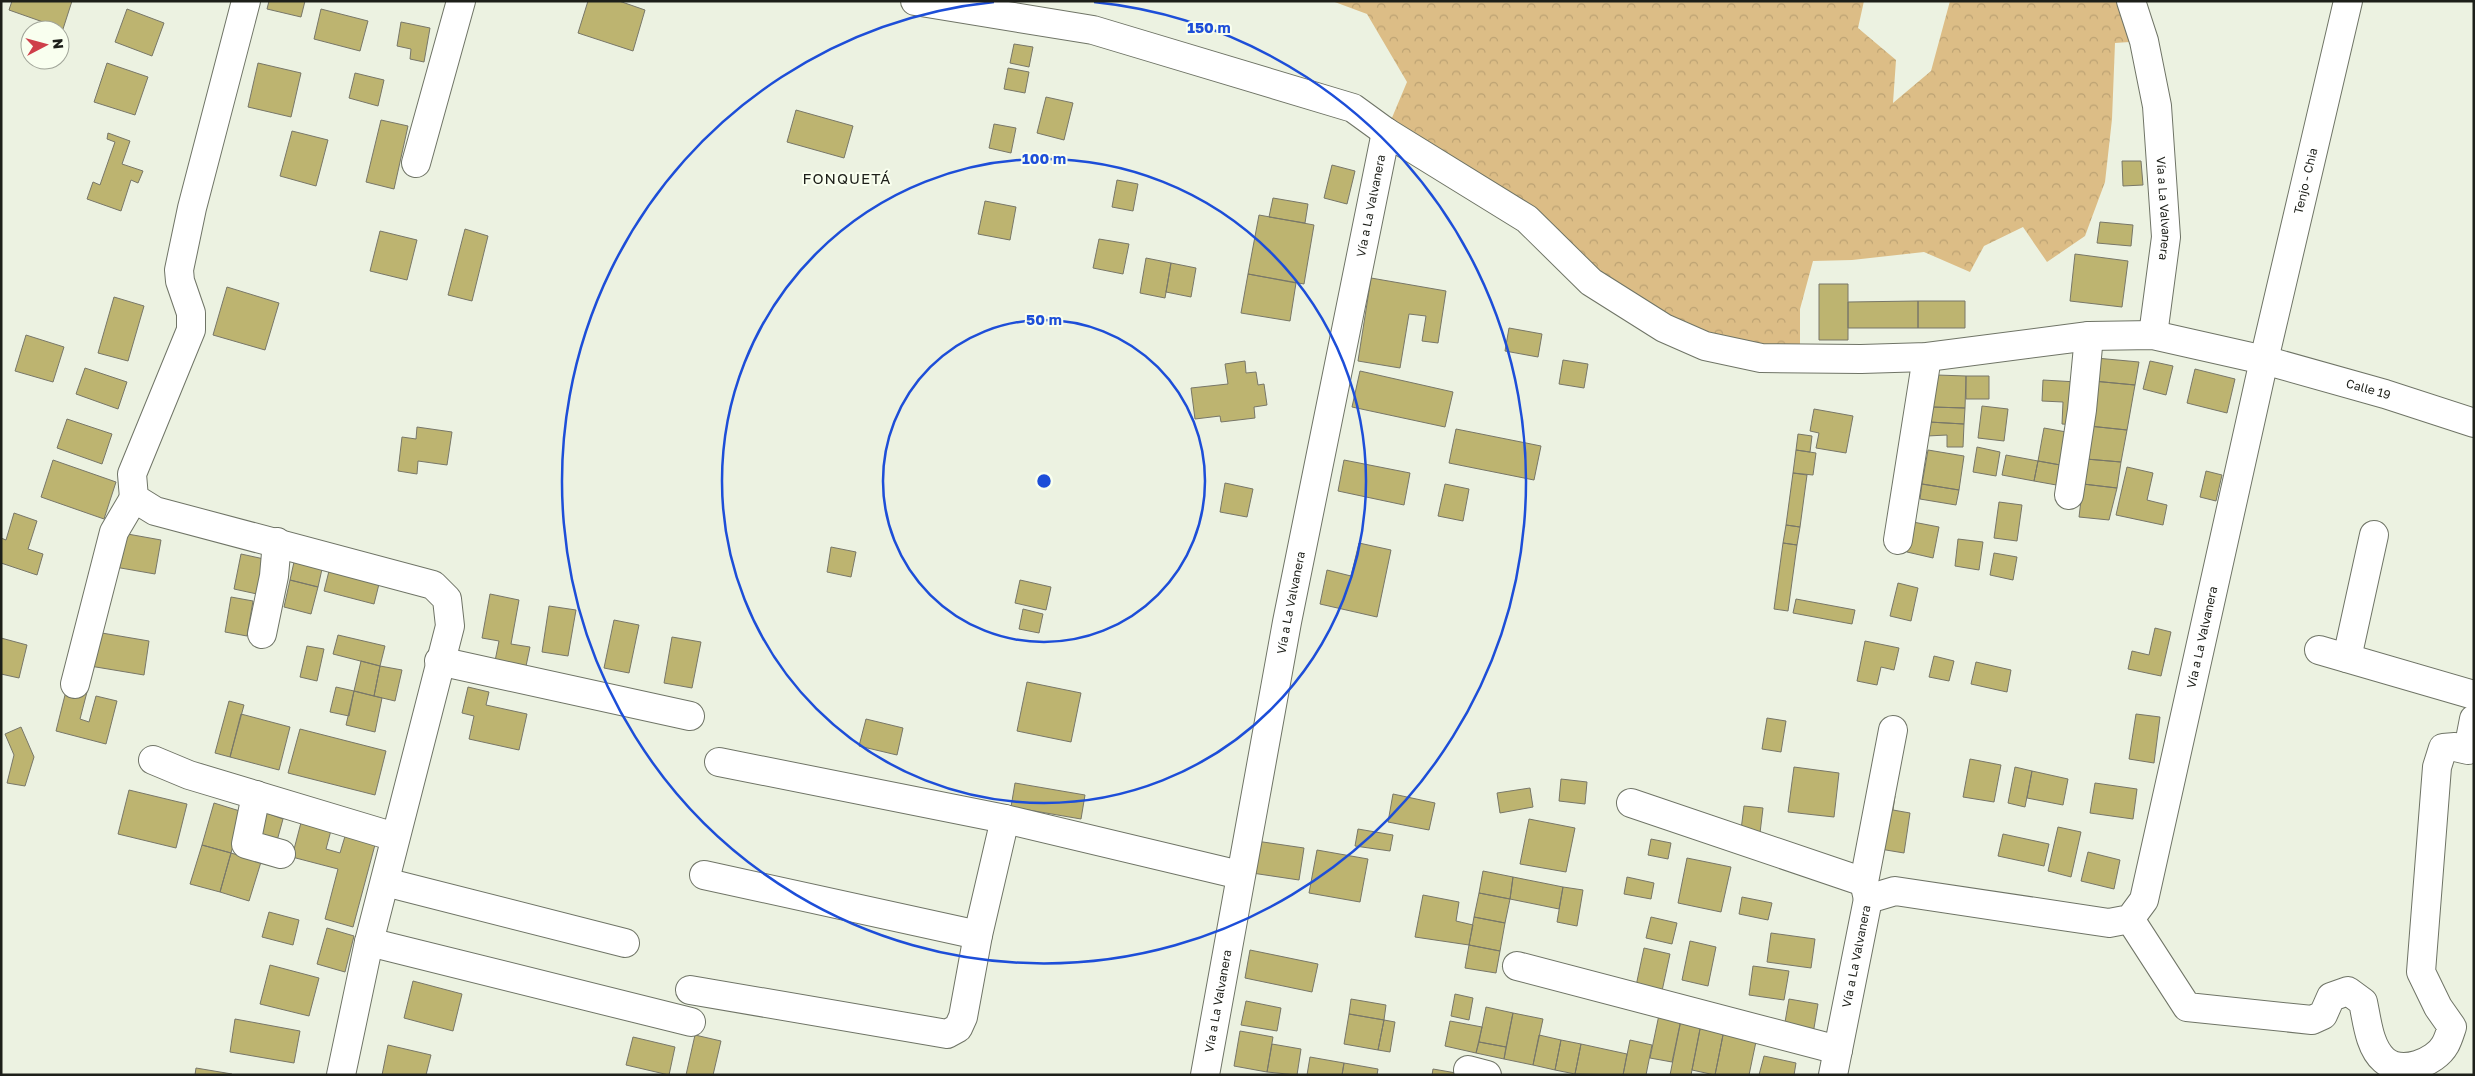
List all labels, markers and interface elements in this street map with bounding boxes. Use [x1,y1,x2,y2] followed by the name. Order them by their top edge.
[1187,18,1231,36] text: 150 m
[20,20,70,70] north arrow
[49,37,67,50] text: N
[2290,146,2320,215] street label: Tenjo - Chia
[1022,149,1066,167] text: 100 m
[1353,153,1388,258] street label: Vía a La Valvanera
[2153,156,2174,261] street label: Vía a La Valvanera
[803,169,891,187] district label: FONQUETÁ
[1026,310,1062,328] text: 50 m
[2345,375,2393,402] street label: Calle 19
[1035,472,1053,490] centre of rings
[1273,550,1308,655] street label: Vía a La Valvanera
[2183,585,2220,690] street label: Vía a La Valvanera
[1839,904,1874,1009] street label: Vía a La Valvanera
[1201,949,1235,1054] street label: Vía a La Valvanera

